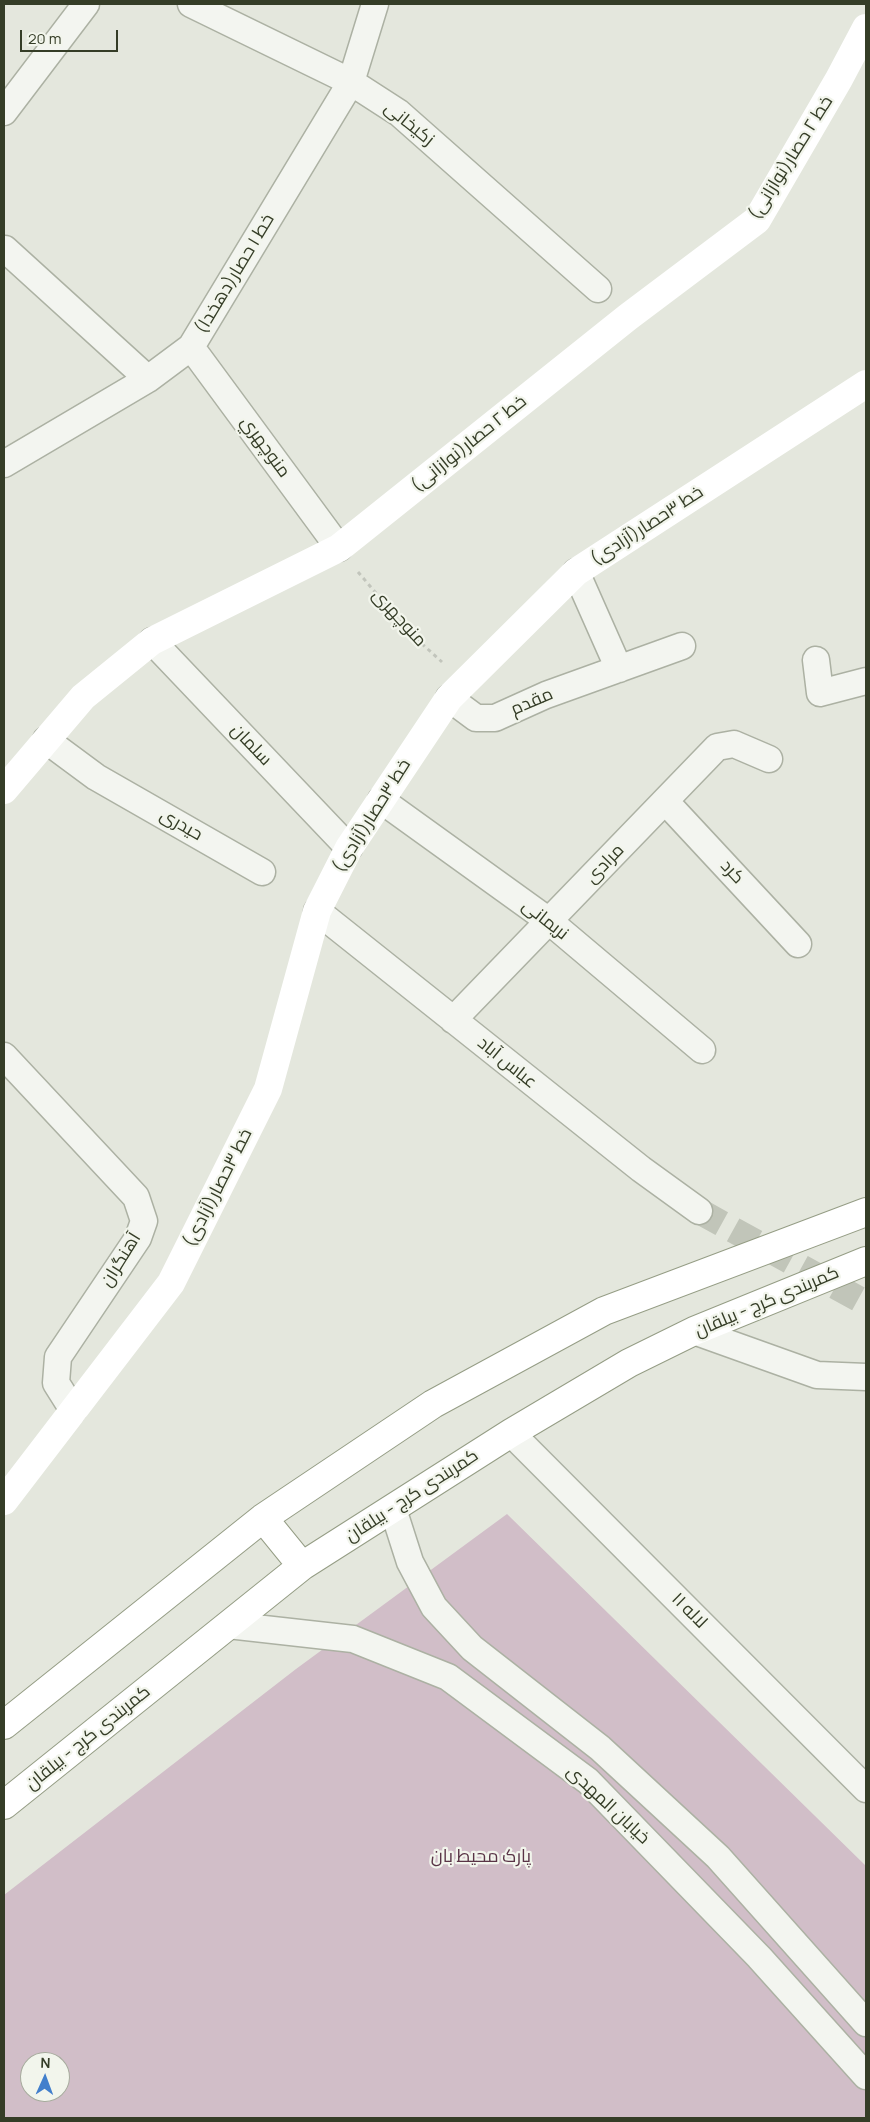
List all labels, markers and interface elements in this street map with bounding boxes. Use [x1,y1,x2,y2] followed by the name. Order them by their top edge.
[22,20,120,52] scale bar
[28,28,61,49] text: 20 m
[744,92,838,224] street label: خط ۲ حصار(نوازانی)
[380,97,438,151] street label: زکیخانی
[191,210,279,338] street label: خط ۱ حصار(دهخدا)
[407,391,531,497] street label: خط ۲ حصار(نوازانی)
[235,412,295,482] street label: منوچهري
[587,482,707,570] street label: خط ۳حصار(آزادی)
[367,585,431,651] street label: منوچهری
[508,683,556,721] street label: مقدم
[226,720,276,770] street label: سلمان
[328,755,416,877] street label: خط ۳حصار(آزادی)
[156,804,206,846] street label: حیدری
[581,840,629,888] street label: مرادی
[715,855,749,889] street label: کرد
[517,895,573,945] street label: نریمانی
[473,1032,541,1094] street label: عباس آباد
[179,1125,257,1251] street label: خط ۳حصار(آزادی)
[96,1229,146,1291] street label: آهنگران
[692,1262,842,1342] street label: کمربندی کرج - بیلقان
[341,1445,483,1547] street label: کمربندی کرج - بیلقان
[667,1589,711,1633] street label: لاله ۱۱
[21,1681,155,1795] street label: کمربندی کرج - بیلقان
[562,1761,654,1849] street label: خیابان المهدی
[431,1846,531,1868] park label: پارک محیط بان
[20,2052,70,2102] north arrow
[40,2053,51,2072] text: N

